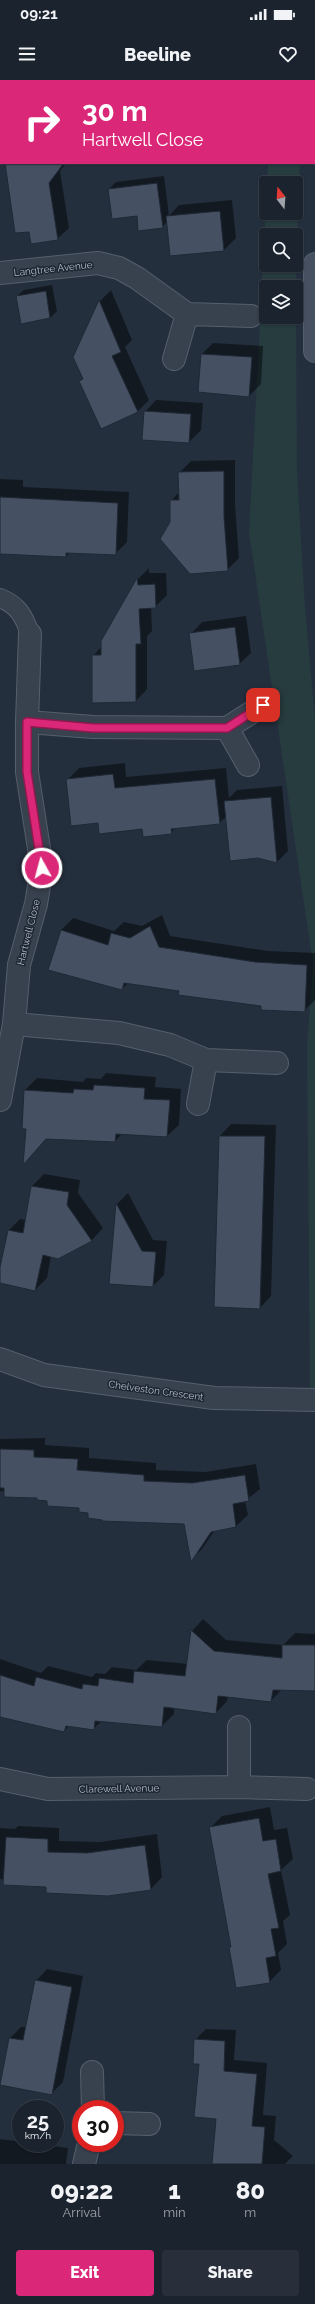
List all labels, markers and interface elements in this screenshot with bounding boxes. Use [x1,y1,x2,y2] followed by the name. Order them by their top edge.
[20,5,58,23] text: 09:21
[16,43,38,65] icon: menu
[277,43,299,65] icon: heart
[124,44,191,65] text: Beeline
[82,95,148,128] text: 30 m
[16,96,68,148] icon: right
[82,129,203,150] text: Hartwell Close
[259,176,303,220] north arrow
[259,176,303,324] map controls
[259,228,303,272] button: search
[13,259,93,278] street label: Langtree Avenue
[259,280,303,324] button: layers
[246,688,280,722] pin
[252,694,274,716] icon: arrive
[21,847,63,889] position arrow
[15,898,42,966] street label: Hartwell Close
[108,1378,205,1403] street label: Chelveston Crescent
[79,1782,159,1795] street label: Clarewell Avenue
[72,2100,124,2152] speed limit sign: 30
[27,2109,49,2133] text: 25
[25,2130,51,2141] text: km/h
[50,2176,113,2205] text: 09:22
[168,2176,181,2205] text: 1
[236,2176,265,2205] text: 80
[63,2205,101,2220] text: Arrival
[163,2205,186,2220] text: min
[244,2205,256,2220] text: m
[16,2250,154,2296] button: Exit
[162,2250,299,2296] button: Share

